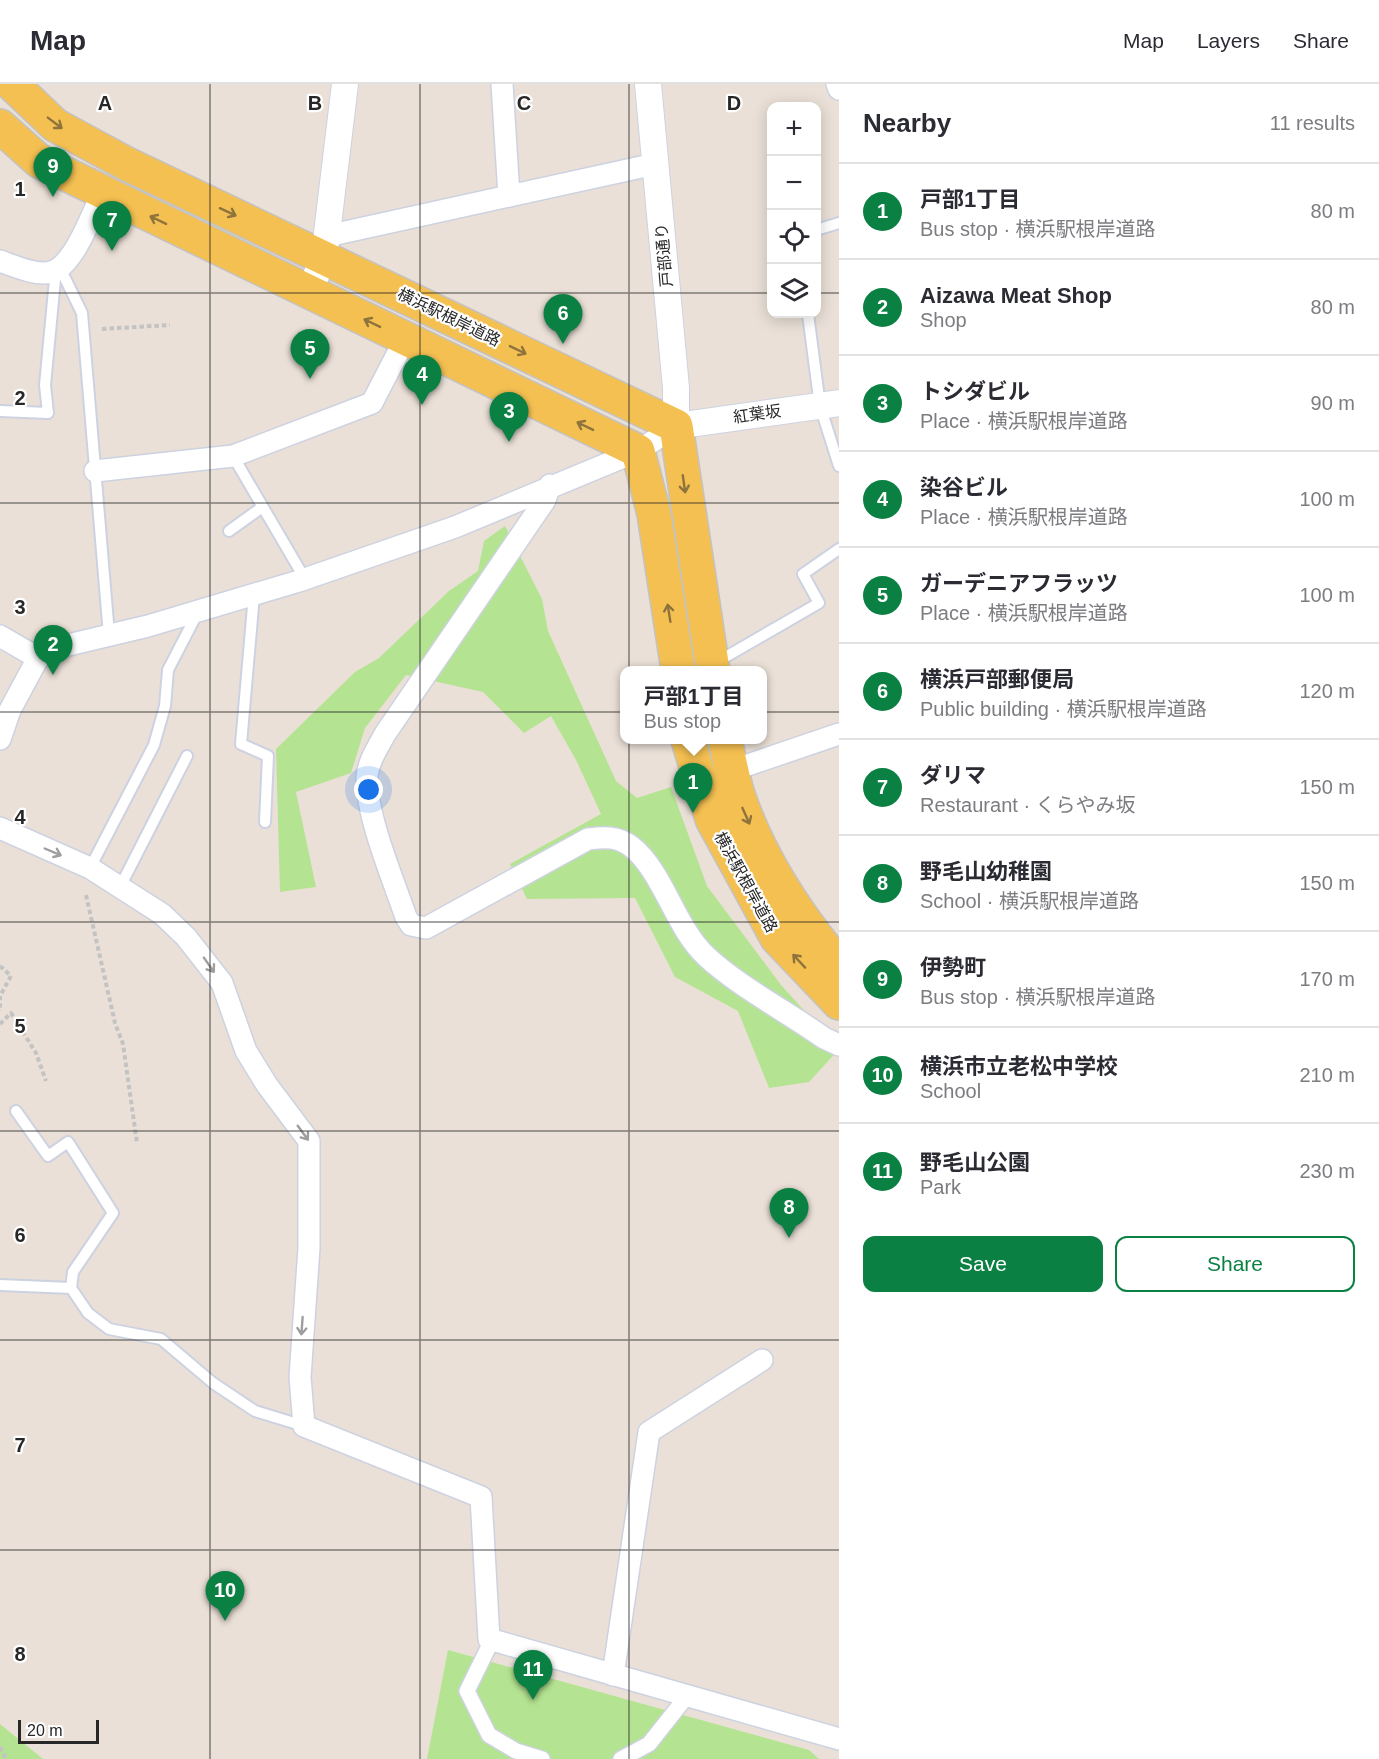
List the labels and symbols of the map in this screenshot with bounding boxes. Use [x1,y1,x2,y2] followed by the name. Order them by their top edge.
[98,92,112,114] text: A
[308,92,322,114] text: B
[517,92,531,114] text: C
[727,92,741,114] text: D
[46,117,62,130] one-way arrow
[34,147,72,197] pin: 9
[14,178,26,200] text: 1
[92,202,132,251] pin: 7
[219,206,237,218] one-way arrow
[150,214,168,226] one-way arrow
[653,222,675,288] street label: 戸部通り
[395,285,503,349] street label: 横浜駅根岸道路
[544,294,582,344] pin: 6
[363,317,381,329] one-way arrow
[290,330,330,379] pin: 5
[508,345,526,357] one-way arrow
[402,356,442,405] pin: 4
[14,387,26,409] text: 2
[490,392,528,442] pin: 3
[732,402,782,426] street label: 紅葉坂
[577,419,595,431] one-way arrow
[679,473,690,493] one-way arrow
[14,596,26,618] text: 3
[663,603,674,623] one-way arrow
[34,626,72,675] pin: 2
[674,764,712,813] pin: 1
[354,775,383,804] your location
[14,806,26,828] text: 4
[742,807,753,825] one-way arrow
[711,829,781,935] street label: 横浜駅根岸道路
[43,847,62,858] one-way arrow
[792,954,806,969] one-way arrow
[203,956,215,972] one-way arrow
[14,1015,26,1037] text: 5
[297,1125,309,1141] one-way arrow
[770,1188,808,1238] pin: 8
[14,1224,26,1246] text: 6
[296,1316,307,1335] one-way arrow
[14,1434,26,1456] text: 7
[206,1572,244,1621] pin: 10
[14,1643,26,1665] text: 8
[514,1650,552,1700] pin: 11
[18,1717,99,1744] scale bar

